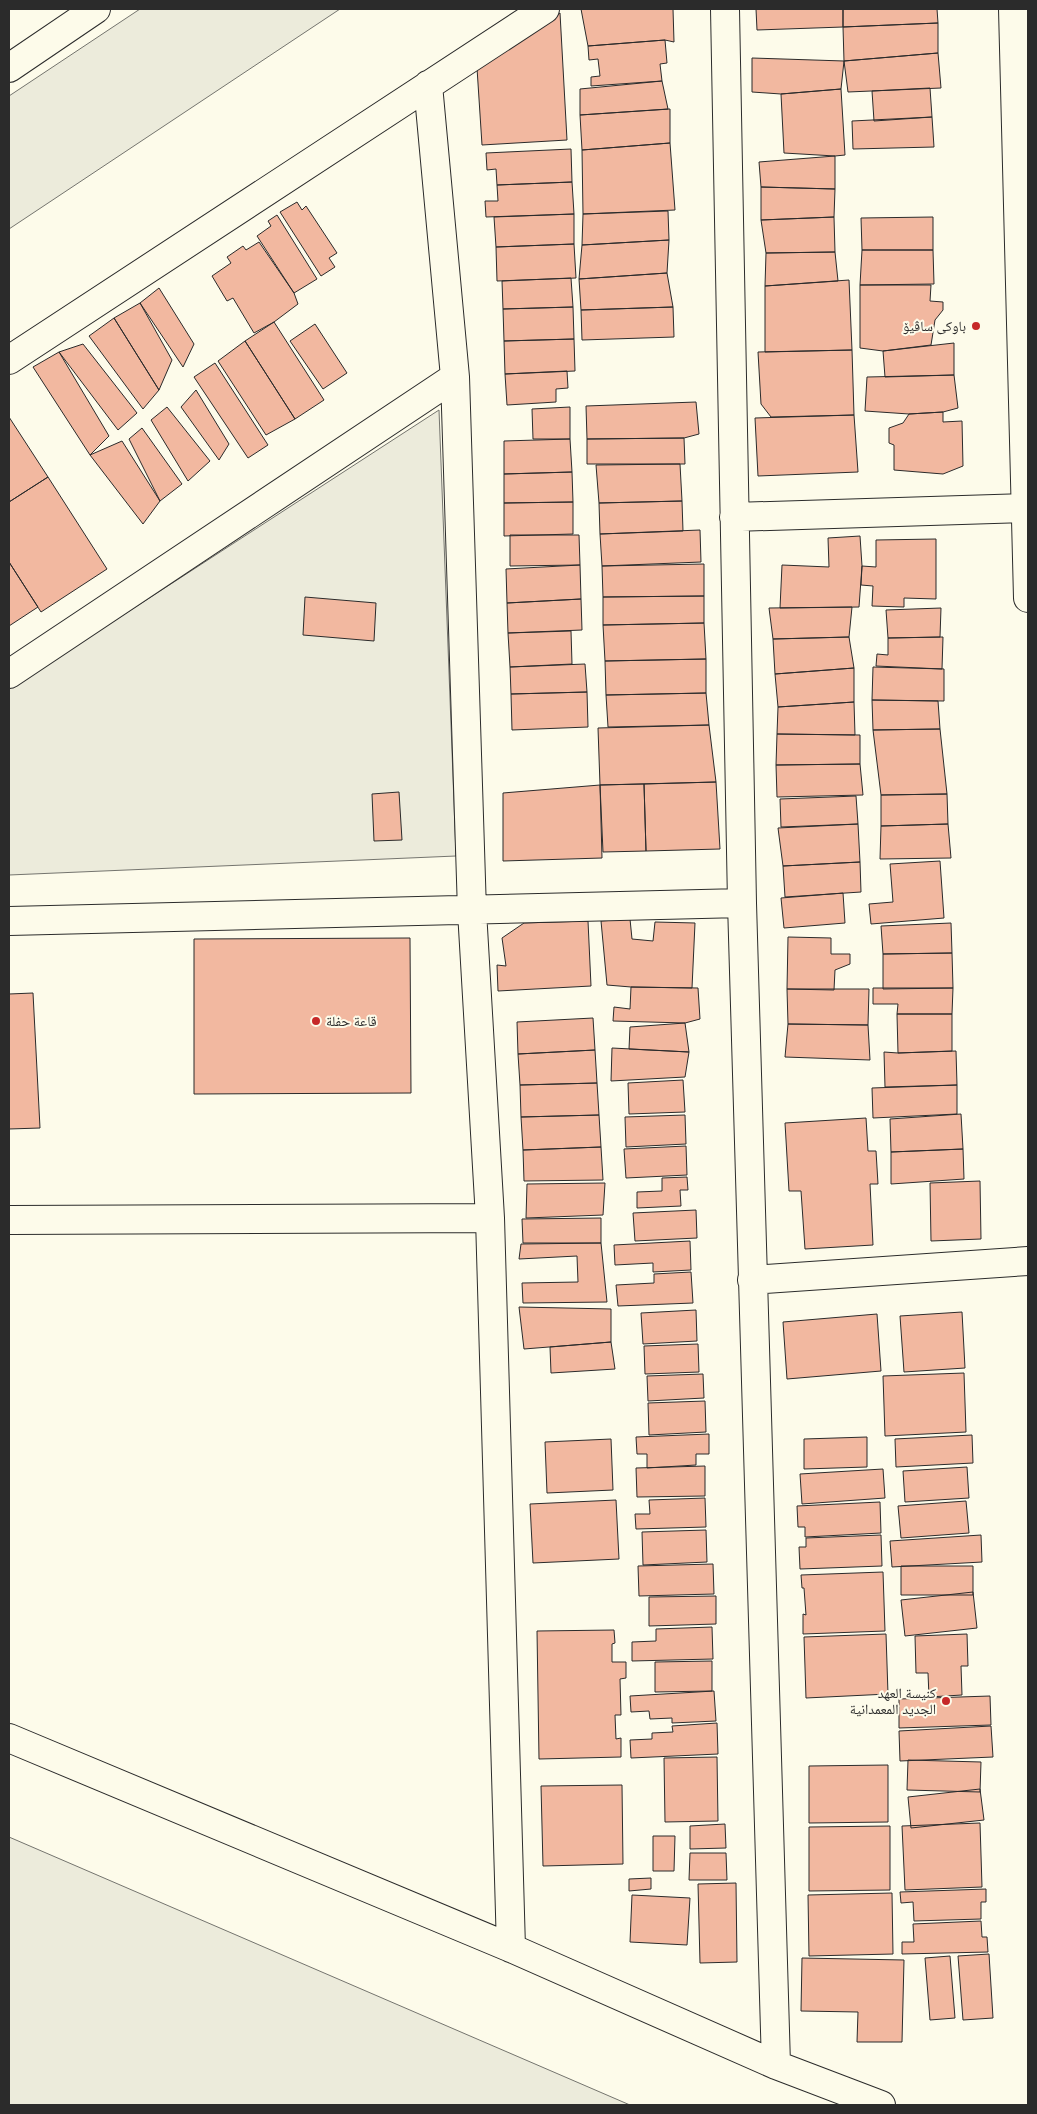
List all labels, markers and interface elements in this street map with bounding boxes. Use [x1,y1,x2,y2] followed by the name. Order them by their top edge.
[903,317,966,335] place label: باوکی ساڤیۆ
[970,320,982,332] marker: باوکی ساڤیۆ
[326,1012,377,1030] place label: قاعة حفلة
[310,1015,322,1027] marker: قاعة حفلة
[850,1684,936,1718] place label: كنيسة العهد الجديد المعمدانية
[940,1695,952,1707] marker: كنيسة العهد الجديد المعمدانية

